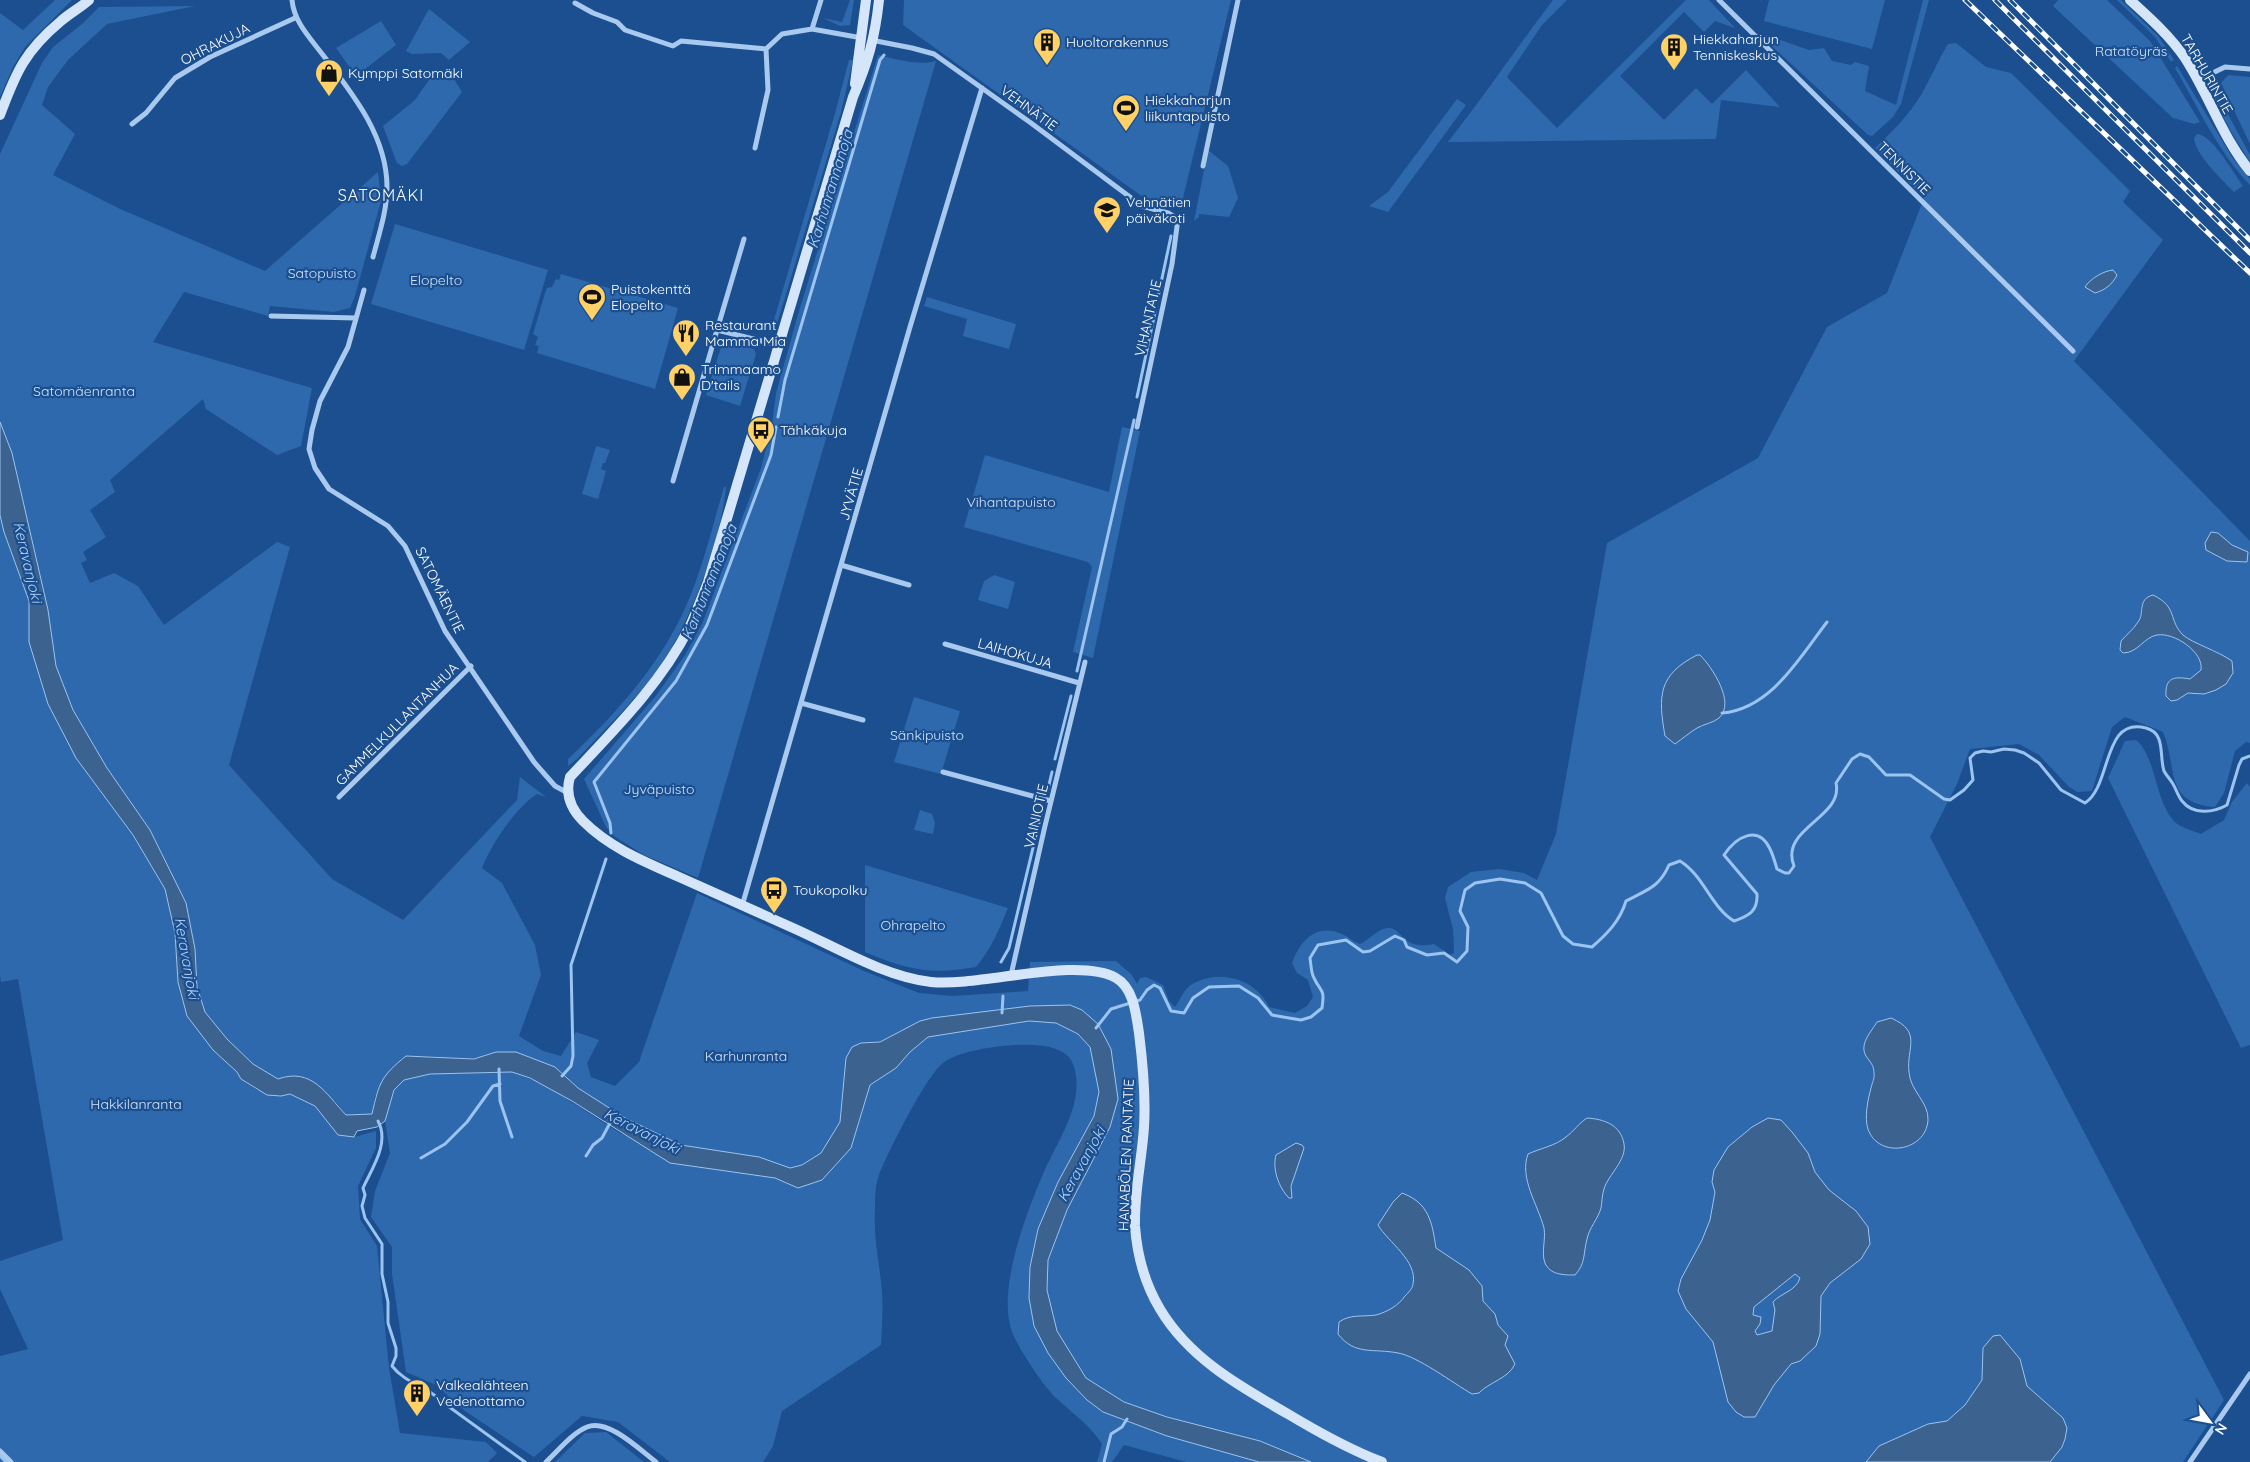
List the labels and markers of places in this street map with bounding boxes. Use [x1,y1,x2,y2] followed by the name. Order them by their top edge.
[1032,27,1062,66] building icon: Huoltorakennus
[1693,30,1779,64] place label: Hiekkaharjun Tenniskeskus
[1659,32,1689,71] building icon: Hiekkaharjun Tenniskeskus
[1066,33,1168,51] place label: Huoltorakennus
[314,58,344,97] shop icon: Kymppi Satomäki
[348,64,463,82] place label: Kymppi Satomäki
[1145,91,1231,125] place label: Hiekkaharjun liikuntapuisto
[1111,93,1141,132] sports icon: Hiekkaharjun liikuntapuisto
[1126,193,1191,227] place label: Vehnätien päiväkoti
[1092,195,1122,234] school or university icon: Vehnätien päiväkoti
[611,280,691,314] place label: Puistokenttä Elopelto
[577,282,607,321] sports icon: Puistokenttä Elopelto
[705,316,786,350] place label: Restaurant Mamma Mia
[671,318,701,357] restaurant icon: Restaurant Mamma Mia
[701,360,781,394] place label: Trimmaamo D'tails
[667,362,697,401] shop icon: Trimmaamo D'tails
[746,415,776,454] bus stop icon: Tähkäkuja
[780,421,847,439] place label: Tähkäkuja
[759,875,789,914] bus stop icon: Toukopolku
[793,881,867,899] place label: Toukopolku
[436,1376,529,1410] place label: Valkealähteen Vedenottamo
[402,1378,432,1417] building icon: Valkealähteen Vedenottamo

